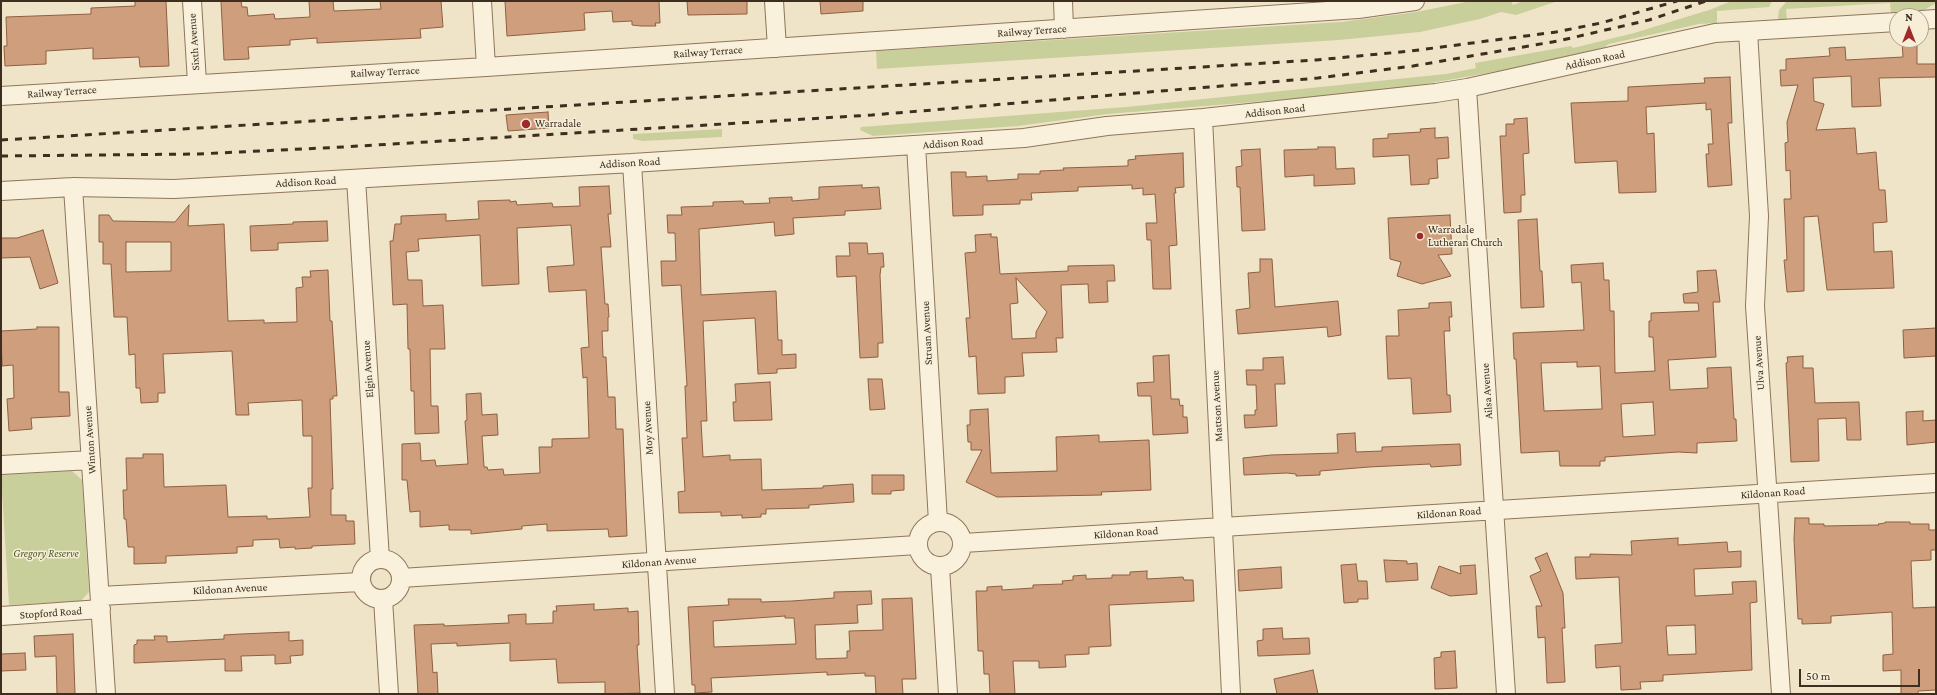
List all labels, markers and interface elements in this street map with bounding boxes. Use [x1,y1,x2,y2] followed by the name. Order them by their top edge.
[1889,8,1929,48] north arrow
[1905,11,1913,23] text: N
[185,13,203,71] street label: Sixth Avenue
[997,22,1067,40] street label: Railway Terrace
[673,43,743,61] street label: Railway Terrace
[1564,47,1626,73] street label: Addison Road
[350,64,420,80] street label: Railway Terrace
[27,83,97,101] street label: Railway Terrace
[1244,101,1306,121] street label: Addison Road
[535,117,581,131] place label: Warradale
[520,118,532,130] marker: Warradale
[922,134,984,152] street label: Addison Road
[599,155,661,171] street label: Addison Road
[275,174,337,190] street label: Addison Road
[1428,223,1503,249] place label: Warradale Lutheran Church
[1415,231,1425,241] marker: Warradale Lutheran Church
[919,301,935,365] street label: Struan Avenue
[1751,335,1767,391] street label: Ulva Avenue
[359,340,377,398] street label: Elgin Avenue
[1478,363,1496,419] street label: Ailsa Avenue
[1209,370,1225,442] street label: Mattson Avenue
[640,401,656,455] street label: Moy Avenue
[81,406,99,474] street label: Winton Avenue
[1740,484,1806,502] street label: Kildonan Road
[1416,504,1482,522] street label: Kildonan Road
[1093,524,1159,542] street label: Kildonan Road
[13,547,79,561] park label: Gregory Reserve
[621,553,697,571] street label: Kildonan Avenue
[192,580,268,598] street label: Kildonan Avenue
[19,604,83,622] street label: Stopford Road
[1801,661,1922,687] scale bar
[1806,669,1830,683] text: 50 m

